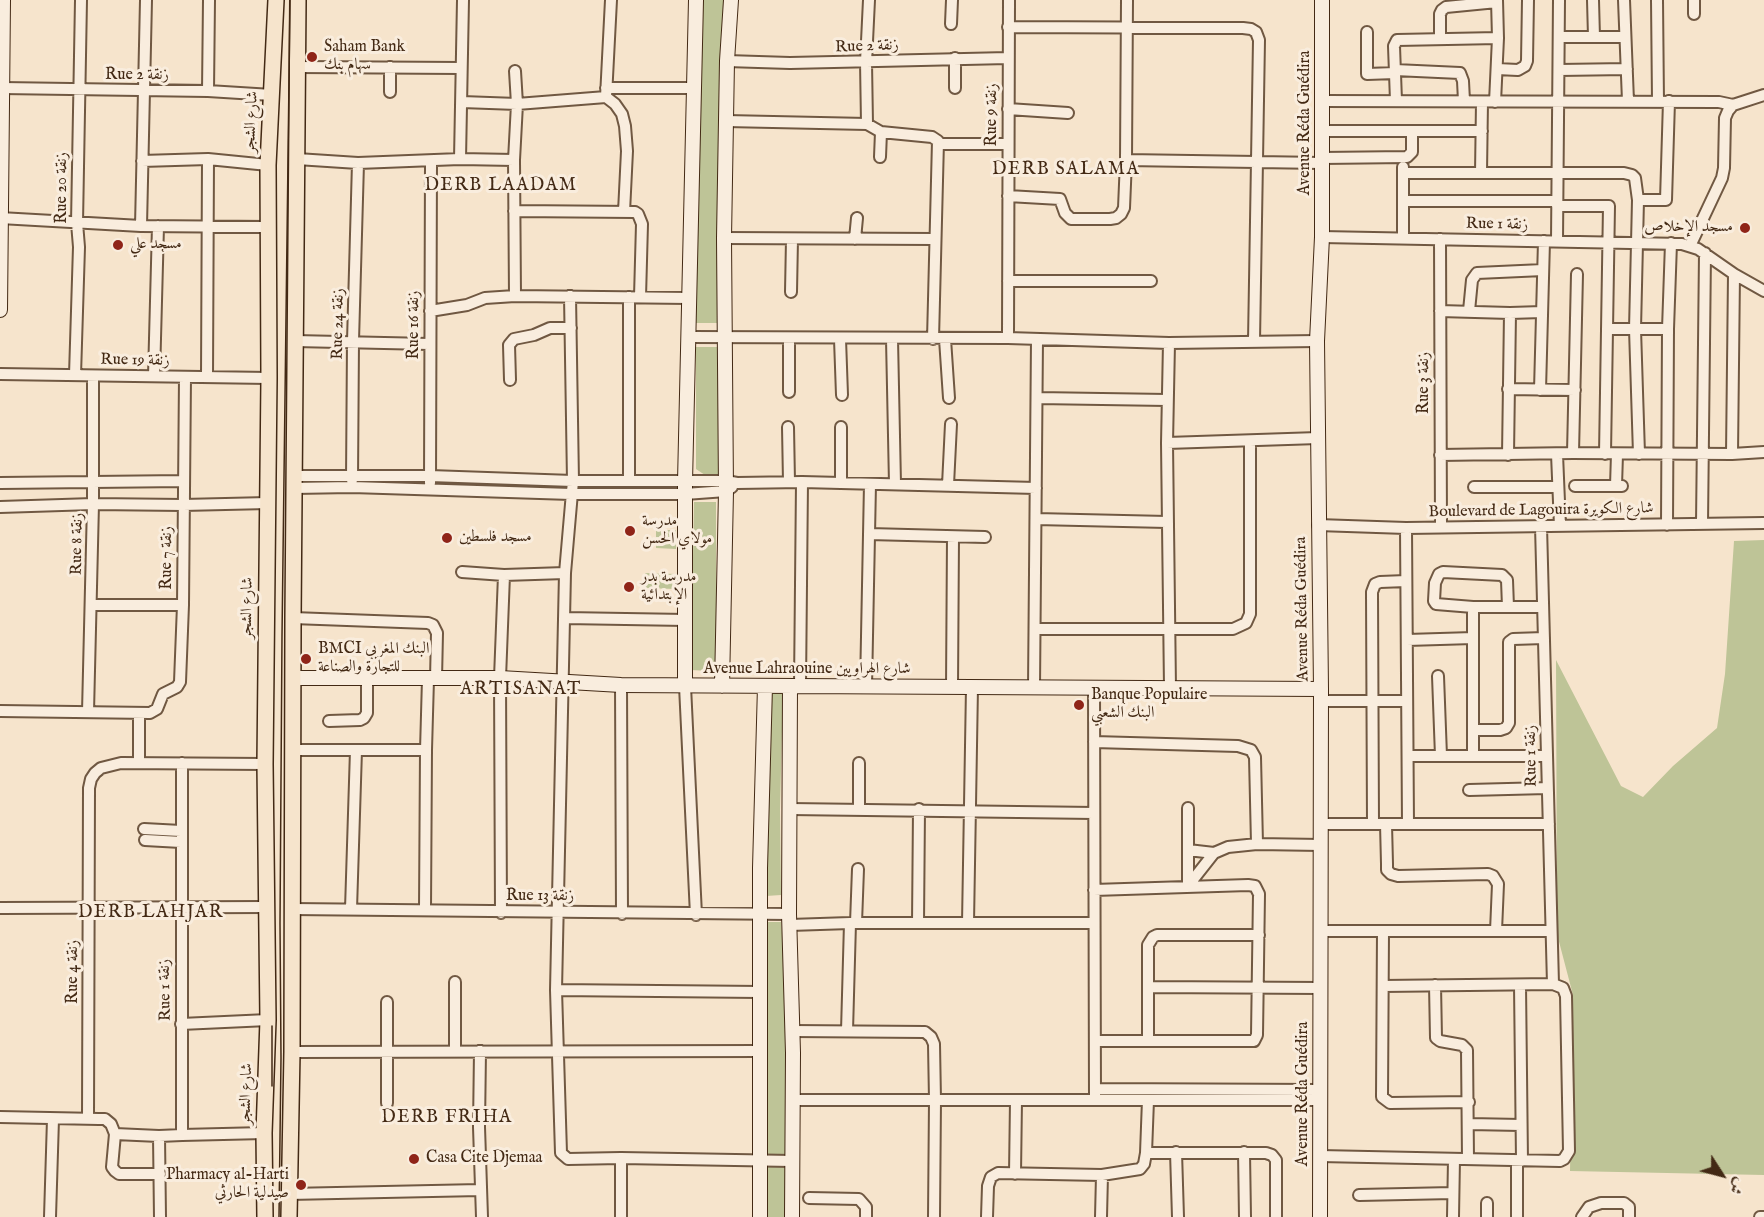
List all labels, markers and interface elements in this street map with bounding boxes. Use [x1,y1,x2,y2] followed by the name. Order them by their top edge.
[835,36,899,58] street label: Rue 2 زنقة
[324,38,405,76] place label: Saham Bank سهام بنك
[305,50,319,64] marker: Saham Bank سهام بنك
[1296,51,1316,195] street label: Avenue Réda Guédira
[105,66,169,86] street label: Rue 2 زنقة
[983,83,1003,147] street label: Rue 9 زنقة
[241,91,263,153] street label: شارع الشجر
[53,152,73,224] street label: Rue 20 زنقة
[992,159,1140,181] district label: DERB SALAMA
[425,175,577,197] district label: DERB LAADAM
[1466,215,1528,235] street label: Rue 1 زنقة
[1644,218,1733,238] place label: مسجد الإخلاص
[1738,221,1752,235] marker: مسجد الإخلاص
[130,235,182,255] place label: مسجد علي
[111,238,125,252] marker: مسجد علي
[329,288,349,360] street label: Rue 24 زنقة
[405,291,425,359] street label: Rue 16 زنقة
[100,351,170,371] street label: Rue 19 زنقة
[1415,352,1435,414] street label: Rue 3 زنقة
[1428,499,1654,523] street label: Boulevard de Lagouira شارع الكويرة
[642,512,712,550] place label: مدرسة مولاي الحسن
[68,513,88,575] street label: Rue 8 زنقة
[623,524,637,538] marker: مدرسة مولاي الحسن
[158,526,178,590] street label: Rue 7 زنقة
[459,528,532,548] place label: مسجد فلسطين
[440,531,454,545] marker: مسجد فلسطين
[1292,536,1314,682] street label: Avenue Réda Guédira
[641,568,697,606] place label: مدرسة بدر الإبتدائية
[238,577,258,639] street label: شارع الشجر
[622,580,636,594] marker: مدرسة بدر الإبتدائية
[318,640,430,678] place label: BMCI البنك المغربي للتجارة والصناعة
[299,652,313,666] marker: BMCI البنك المغربي للتجارة والصناعة
[703,660,911,680] street label: Avenue Lahraouine شارع الهراويين
[460,679,582,701] district label: ARTISANAT
[1091,686,1207,724] place label: Banque Populaire البنك الشعبي
[1072,698,1086,712] marker: Banque Populaire البنك الشعبي
[1522,725,1542,787] street label: Rue 1 زنقة
[506,887,574,907] street label: Rue 13 زنقة
[78,902,224,924] district label: DERB LAHJAR
[64,940,84,1004] street label: Rue 4 زنقة
[156,959,176,1021] street label: Rue 1 زنقة
[1294,1022,1314,1166] street label: Avenue Réda Guédira
[236,1063,258,1125] street label: شارع الشجر
[381,1107,513,1129] district label: DERB FRIHA
[1692,1145,1752,1205] north arrow
[426,1149,542,1169] place label: Casa Cite Djemaa
[407,1152,421,1166] marker: Casa Cite Djemaa
[166,1166,289,1204] place label: Pharmacy al-Harti صيدلية الحارثي
[1724,1173,1749,1198] text: ش
[294,1178,308,1192] marker: Pharmacy al-Harti صيدلية الحارثي

